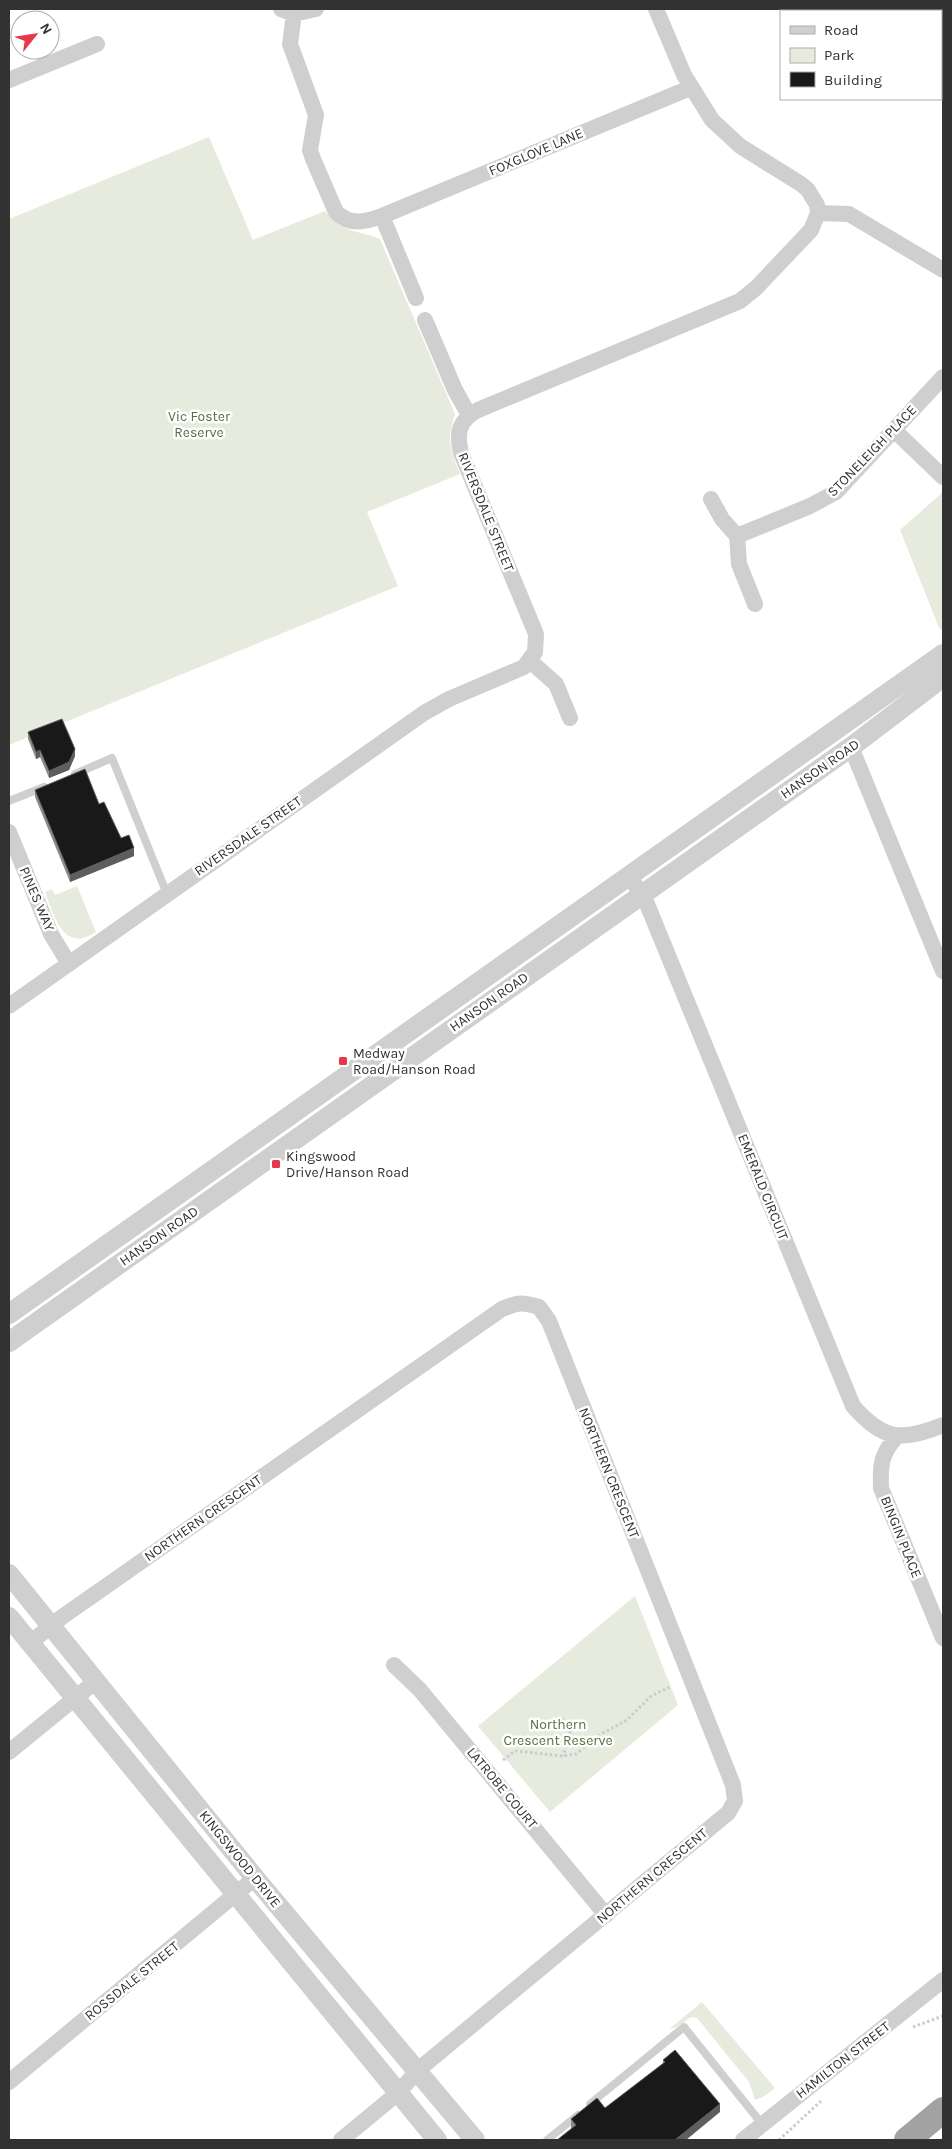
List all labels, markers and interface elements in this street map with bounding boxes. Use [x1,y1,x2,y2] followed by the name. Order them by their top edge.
[10,10,60,60] north arrow
[780,10,942,100] legend
[36,20,56,37] text: N
[824,21,859,39] text: Road
[824,46,854,64] text: Park
[824,71,882,89] text: Building
[486,124,586,180] street label: FOXGLOVE LANE
[824,402,920,500] street label: STONELEIGH PLACE
[168,408,231,441] park label: Vic Foster Reserve
[454,450,518,574] street label: RIVERSDALE STREET
[777,736,863,802] street label: HANSON ROAD
[191,793,305,879] street label: RIVERSDALE STREET
[16,864,58,934] street label: PINES WAY
[446,969,532,1035] street label: HANSON ROAD
[353,1045,476,1078] place label: Medway Road/Hanson Road
[337,1055,349,1067] marker: Medway Road/Hanson Road
[734,1131,792,1243] street label: EMERALD CIRCUIT
[286,1148,409,1181] place label: Kingswood Drive/Hanson Road
[270,1158,282,1170] marker: Kingswood Drive/Hanson Road
[116,1203,202,1269] street label: HANSON ROAD
[575,1405,643,1541] street label: NORTHERN CRESCENT
[141,1471,265,1565] street label: NORTHERN CRESCENT
[877,1494,925,1580] street label: BINGIN PLACE
[503,1716,613,1749] park label: Northern Crescent Reserve
[463,1744,541,1832] street label: LATROBE COURT
[196,1807,284,1911] street label: KINGSWOOD DRIVE
[593,1825,711,1927] street label: NORTHERN CRESCENT
[81,1938,183,2024] street label: ROSSDALE STREET
[793,2018,893,2102] street label: HAMILTON STREET

